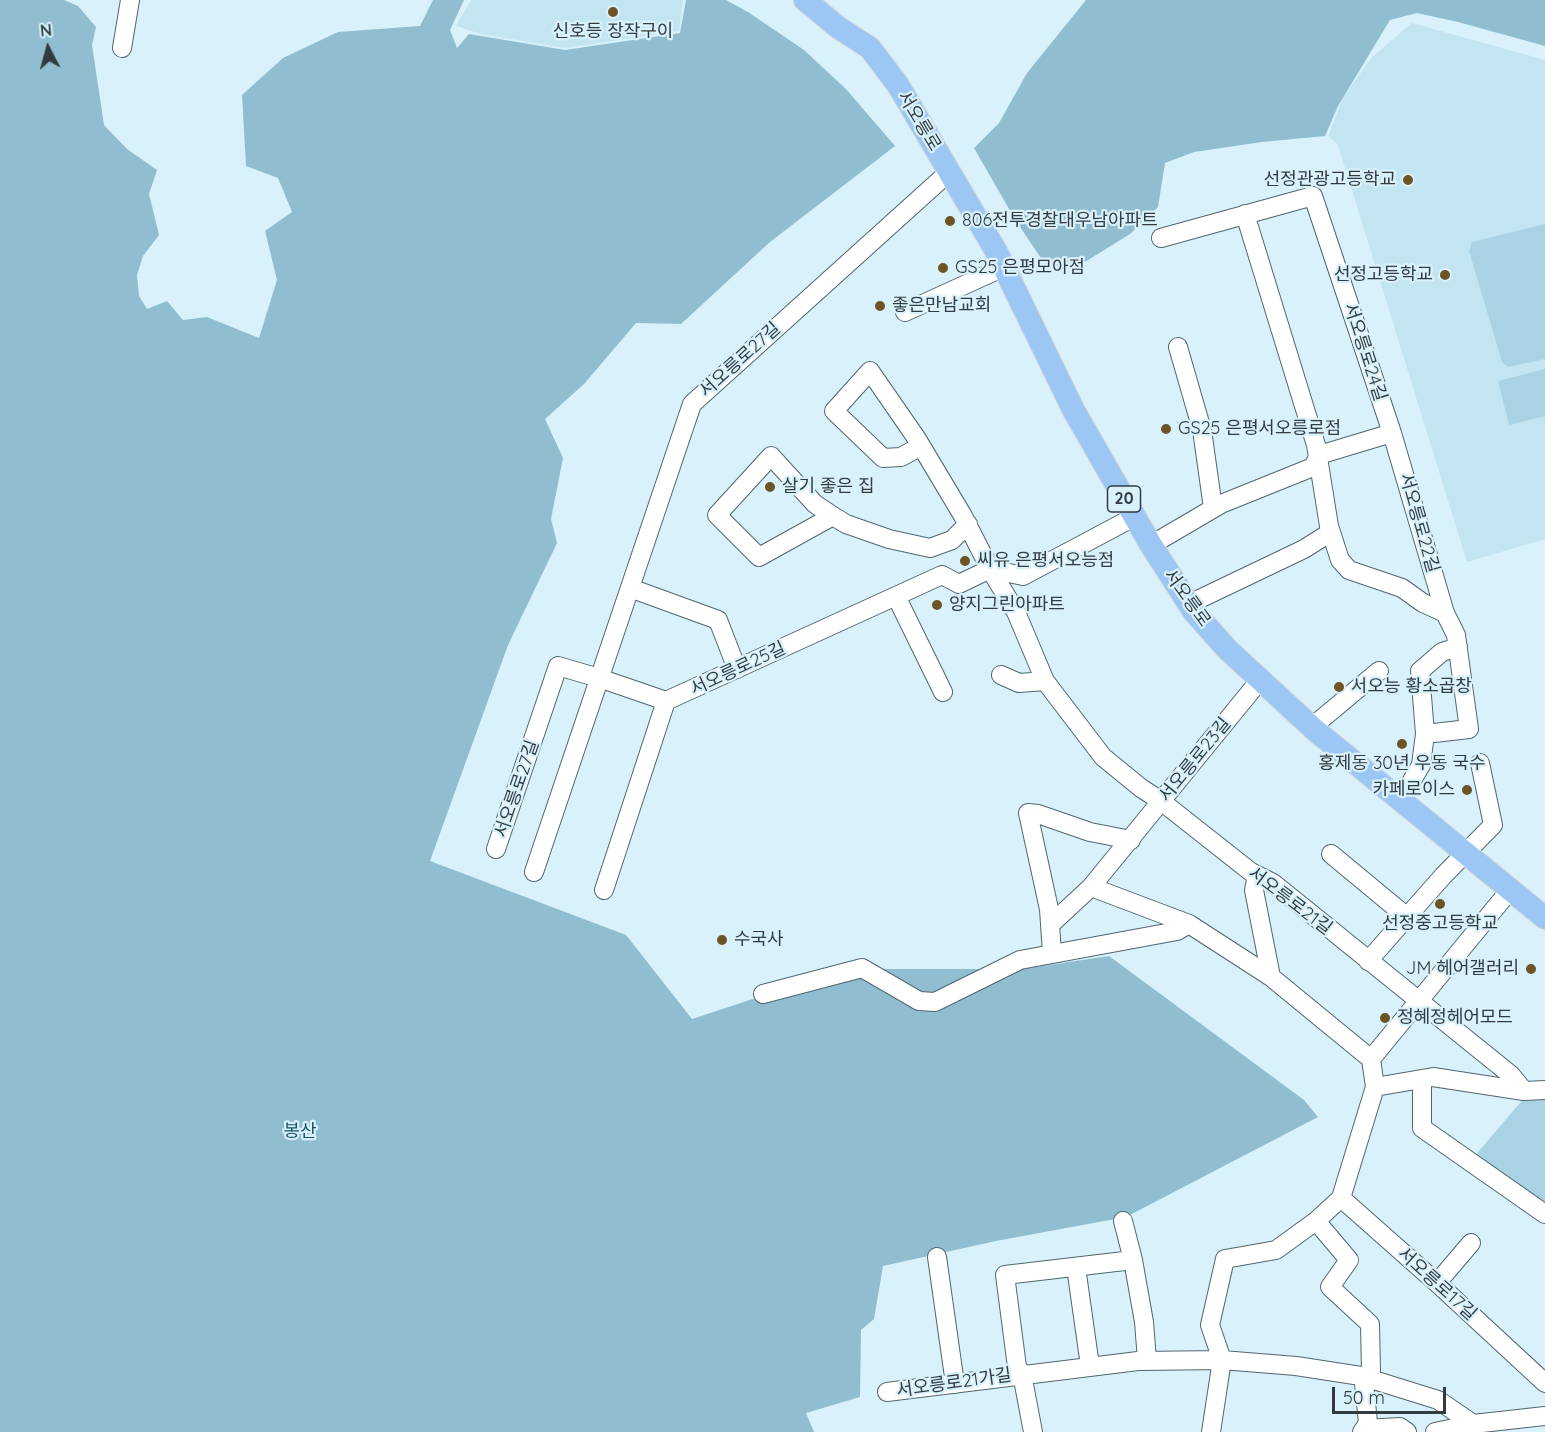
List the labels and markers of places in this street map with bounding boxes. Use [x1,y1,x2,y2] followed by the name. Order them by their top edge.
[606,5,620,19] marker: 신호등 장작구이
[553,21,673,43] place label: 신호등 장작구이
[1264,169,1396,191] place label: 선정관광고등학교
[1401,173,1415,187] marker: 선정관광고등학교
[962,210,1158,232] place label: 806전투경찰대우남아파트
[943,214,957,228] marker: 806전투경찰대우남아파트
[955,257,1085,279] place label: GS25 은평모아점
[936,261,950,275] marker: GS25 은평모아점
[1334,264,1433,286] place label: 선정고등학교
[1438,268,1452,282] marker: 선정고등학교
[892,295,991,317] place label: 좋은만남교회
[873,299,887,313] marker: 좋은만남교회
[1178,418,1341,440] place label: GS25 은평서오릉로점
[1159,422,1173,436] marker: GS25 은평서오릉로점
[782,476,875,498] place label: 살기 좋은 집
[763,480,777,494] marker: 살기 좋은 집
[977,550,1114,572] place label: 씨유 은평서오능점
[958,554,972,568] marker: 씨유 은평서오능점
[949,594,1065,616] place label: 양지그린아파트
[930,598,944,612] marker: 양지그린아파트
[1351,676,1472,698] place label: 서오능 황소곱창
[1332,680,1346,694] marker: 서오능 황소곱창
[1395,737,1409,751] marker: 홍제동 30년 우동 국수
[1318,753,1486,775] place label: 홍제동 30년 우동 국수
[1372,779,1455,801] place label: 카페로이스
[1460,783,1474,797] marker: 카페로이스
[1433,897,1447,911] marker: 선정중고등학교
[1382,913,1498,935] place label: 선정중고등학교
[734,929,784,951] place label: 수국사
[715,933,729,947] marker: 수국사
[1406,958,1519,980] place label: JM 헤어갤러리
[1524,962,1538,976] marker: JM 헤어갤러리
[1397,1007,1513,1029] place label: 정혜정헤어모드
[1378,1011,1392,1025] marker: 정혜정헤어모드

